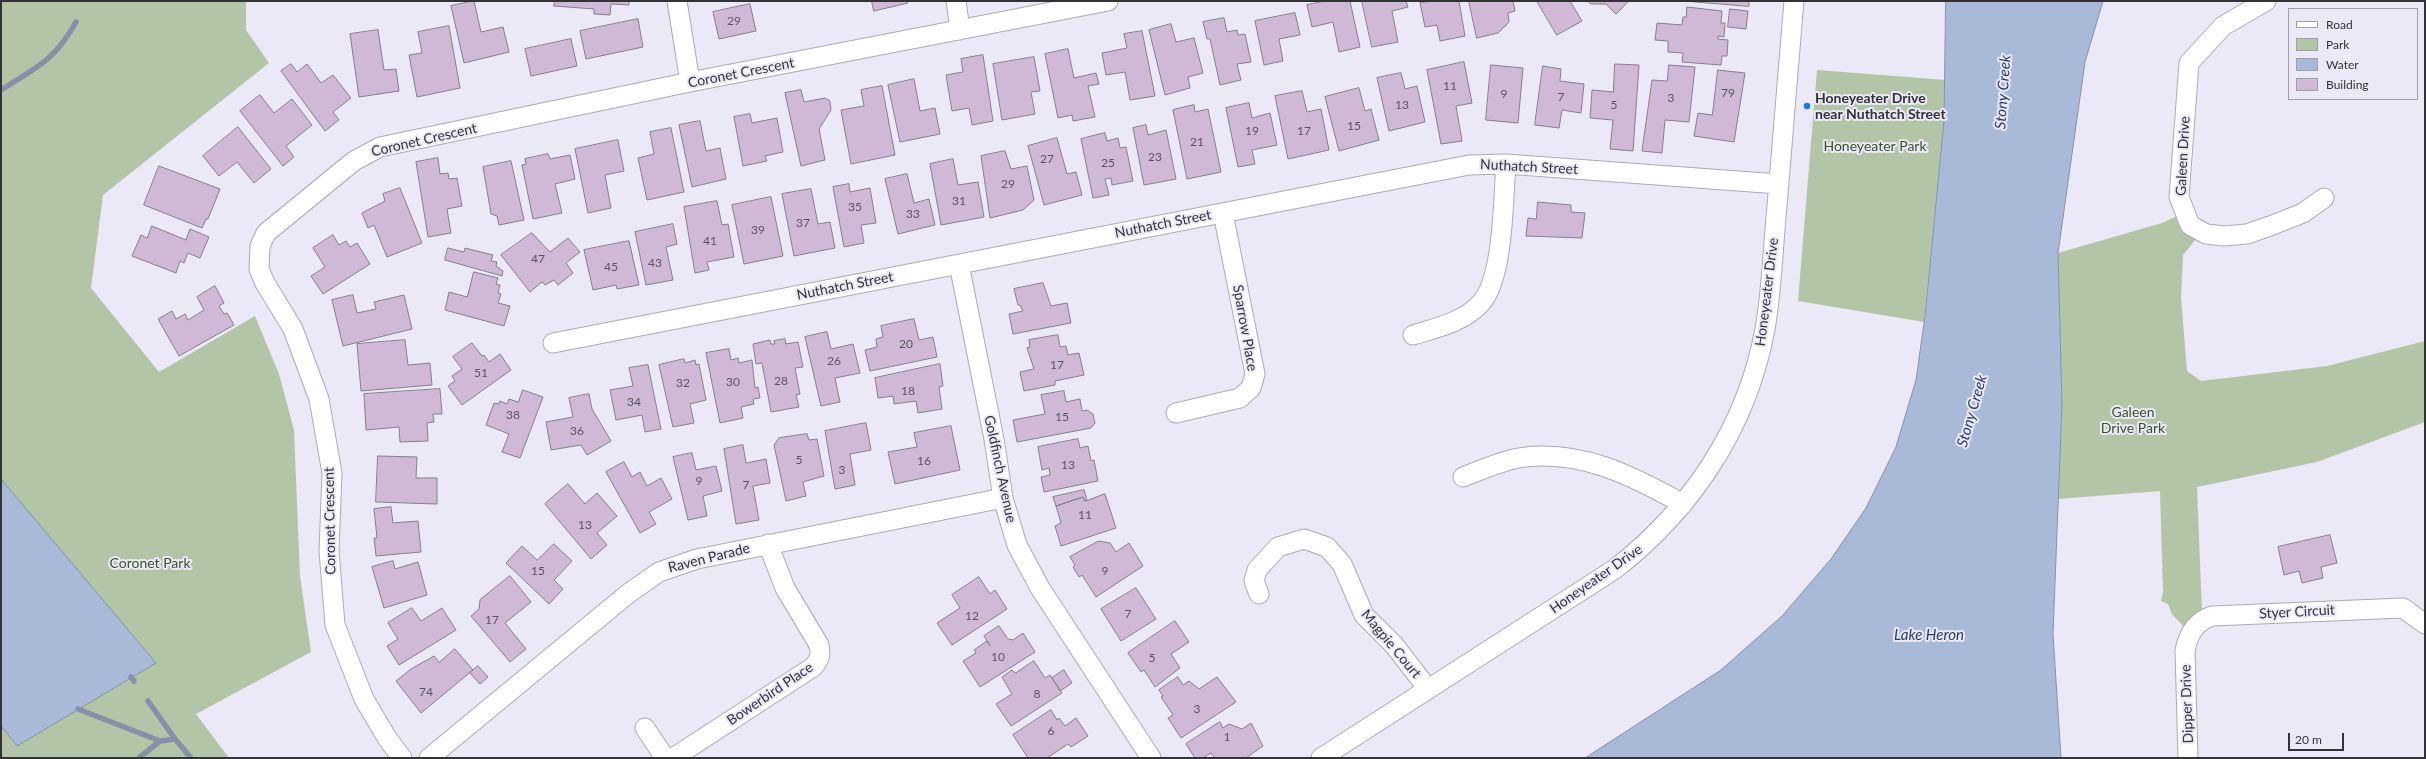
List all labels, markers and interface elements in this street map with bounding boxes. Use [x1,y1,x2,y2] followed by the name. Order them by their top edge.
[2288,8,2418,100] legend
[727,14,741,28] house number: 29
[2326,17,2353,32] text: Road
[2326,37,2349,52] text: Park
[686,54,796,92] street label: Coronet Crescent
[1991,54,2015,130] water label: Stony Creek
[2326,57,2359,72] text: Water
[2326,77,2369,92] text: Building
[1443,79,1457,93] house number: 11
[1721,86,1735,100] house number: 79
[1501,87,1507,101] house number: 9
[1558,90,1564,104] house number: 7
[1815,90,1946,122] place label: Honeyeater Drive near Nuthatch Street
[1668,91,1674,105] house number: 3
[1395,98,1409,112] house number: 13
[1611,98,1617,112] house number: 5
[1802,101,1812,111] marker: Honeyeater Drive near Nuthatch Street
[2173,116,2193,196] street label: Galeen Drive
[1347,119,1361,133] house number: 15
[370,120,478,160] street label: Coronet Crescent
[1245,124,1259,138] house number: 19
[1297,124,1311,138] house number: 17
[1190,135,1204,149] house number: 21
[1823,138,1927,154] park label: Honeyeater Park
[1148,150,1162,164] house number: 23
[1040,152,1054,166] house number: 27
[1101,156,1115,170] house number: 25
[1480,156,1578,178] street label: Nuthatch Street
[1001,177,1015,191] house number: 29
[952,194,966,208] house number: 31
[848,200,862,214] house number: 35
[1113,206,1213,242] street label: Nuthatch Street
[906,207,920,221] house number: 33
[796,216,810,230] house number: 37
[751,223,765,237] house number: 39
[703,234,717,248] house number: 41
[1752,237,1782,347] street label: Honeyeater Drive
[531,252,545,266] house number: 47
[648,256,662,270] house number: 43
[604,260,618,274] house number: 45
[795,268,895,304] street label: Nuthatch Street
[1229,284,1261,372] street label: Sparrow Place
[899,337,913,351] house number: 20
[827,354,841,368] house number: 26
[1050,358,1064,372] house number: 17
[474,366,488,380] house number: 51
[1953,373,1991,449] water label: Stony Creek
[774,374,788,388] house number: 28
[726,375,740,389] house number: 30
[676,376,690,390] house number: 32
[901,384,915,398] house number: 18
[627,395,641,409] house number: 34
[2101,404,2165,436] park label: Galeen Drive Park
[506,408,520,422] house number: 38
[1055,410,1069,424] house number: 15
[980,414,1020,524] street label: Goldfinch Avenue
[570,424,584,438] house number: 36
[796,453,802,467] house number: 5
[917,454,931,468] house number: 16
[1061,458,1075,472] house number: 13
[839,463,845,477] house number: 3
[321,467,339,575] street label: Coronet Crescent
[696,474,702,488] house number: 9
[743,478,749,492] house number: 7
[1078,508,1092,522] house number: 11
[578,518,592,532] house number: 13
[666,540,752,576] street label: Raven Parade
[1546,541,1646,617] street label: Honeyeater Drive
[109,555,191,571] park label: Coronet Park
[531,564,545,578] house number: 15
[1102,564,1108,578] house number: 9
[2259,602,2335,622] street label: Styer Circuit
[1357,606,1425,682] street label: Magpie Court
[1125,607,1131,621] house number: 7
[965,609,979,623] house number: 12
[485,613,499,627] house number: 17
[1894,626,1964,644] water label: Lake Heron
[991,650,1005,664] house number: 10
[1149,651,1155,665] house number: 5
[724,659,816,729] street label: Bowerbird Place
[2177,664,2197,744] street label: Dipper Drive
[419,685,433,699] house number: 74
[1034,687,1040,701] house number: 8
[1194,702,1200,716] house number: 3
[1048,724,1054,738] house number: 6
[2290,725,2346,751] scale bar
[1224,730,1230,744] house number: 1
[2295,732,2322,747] text: 20 m

